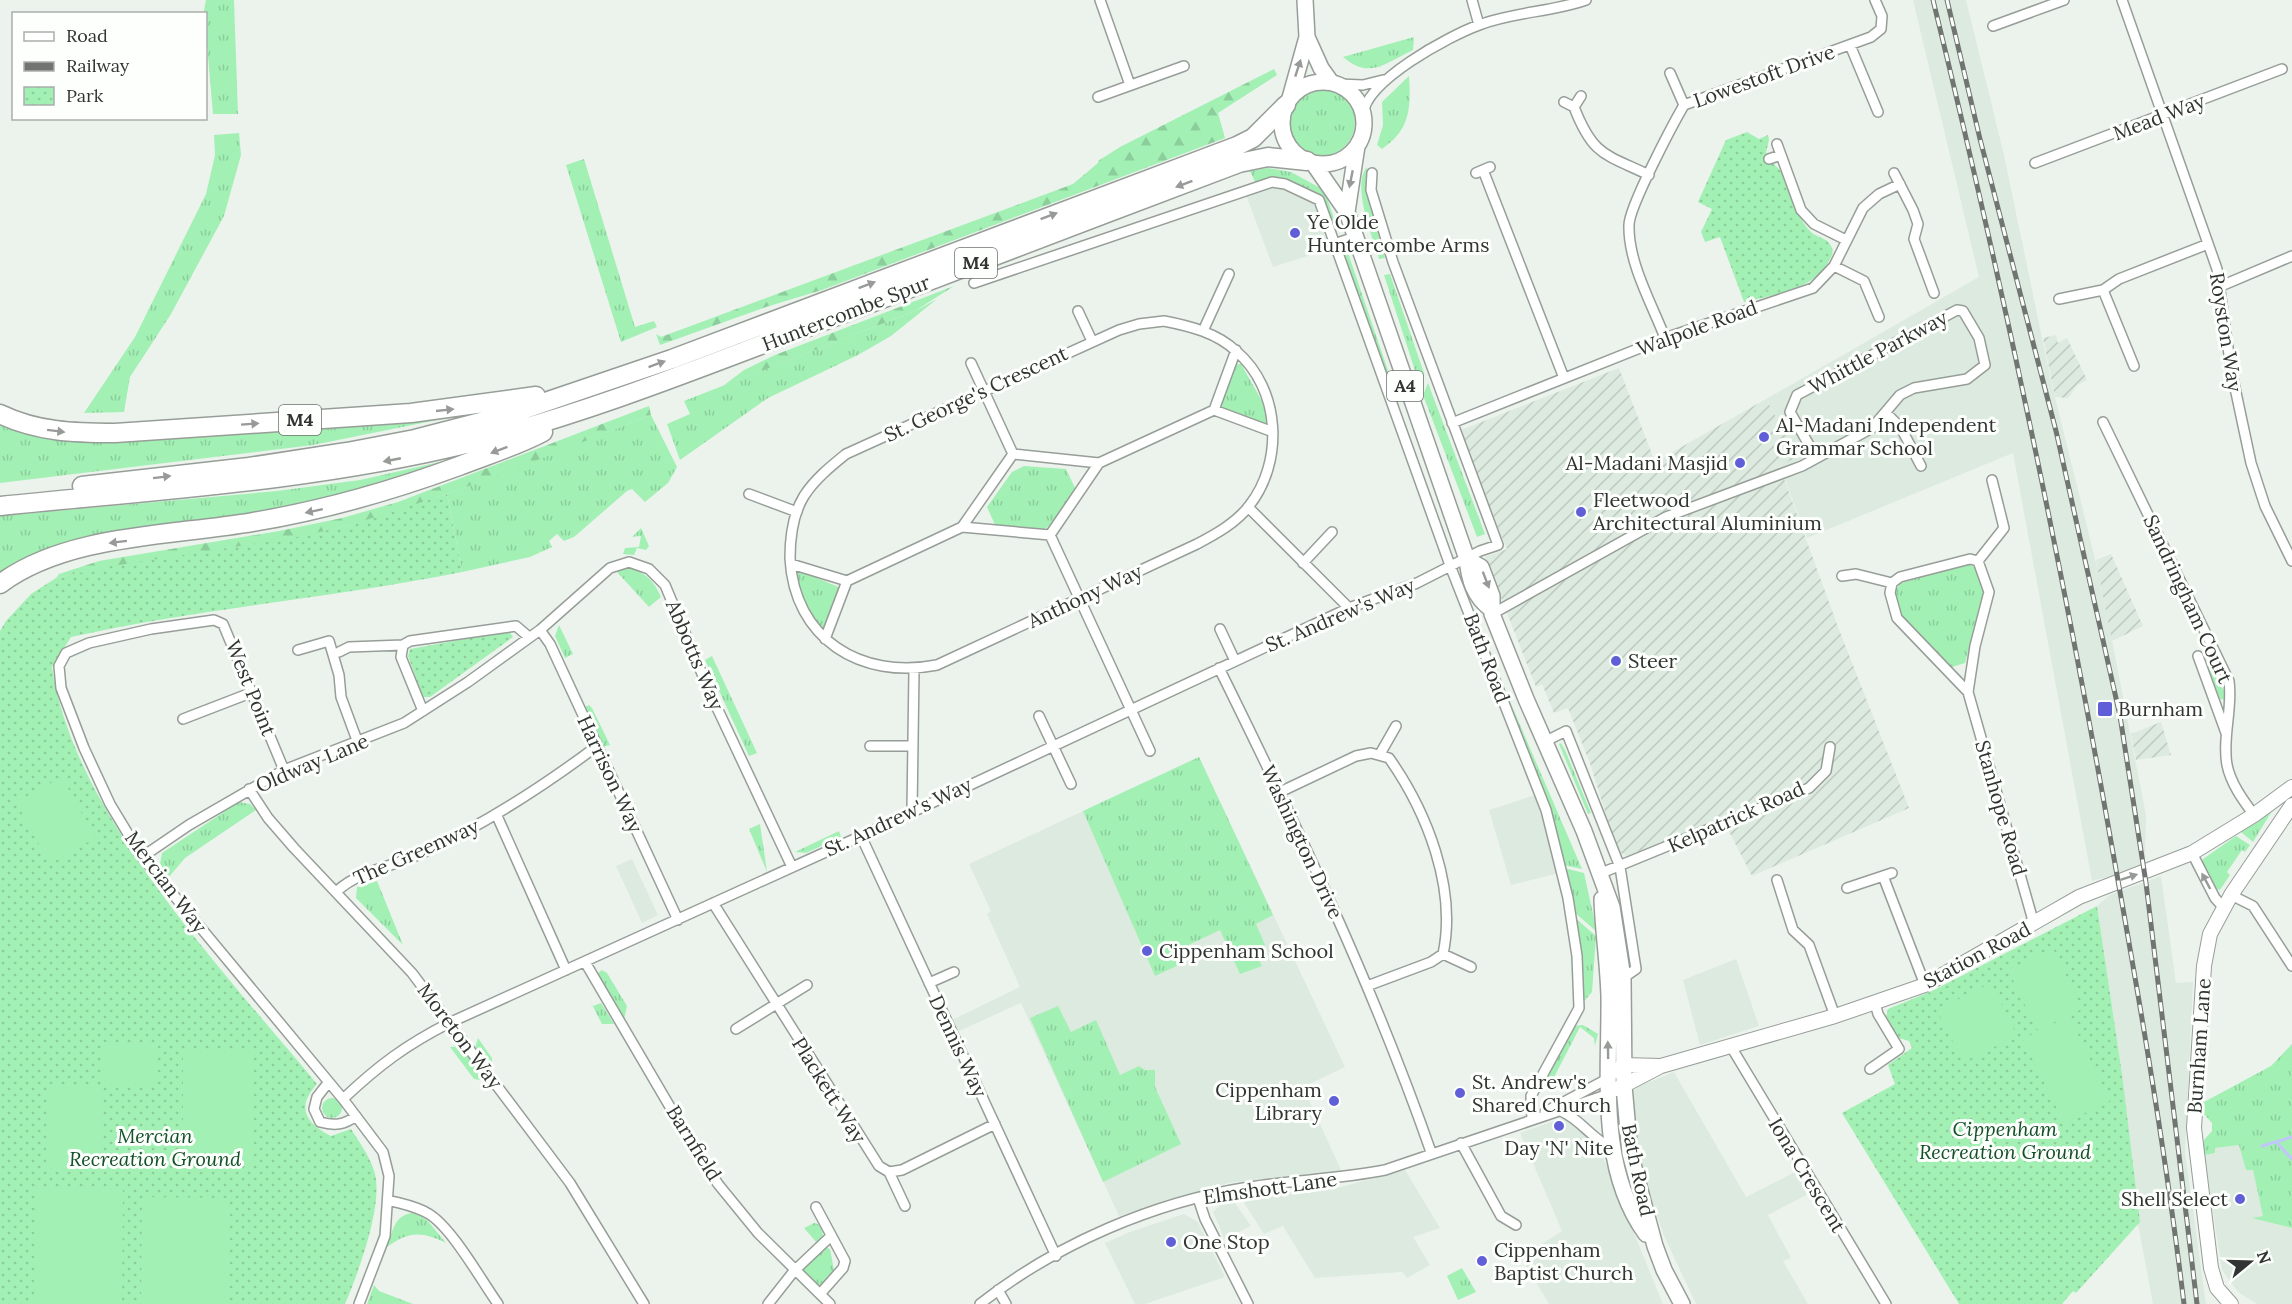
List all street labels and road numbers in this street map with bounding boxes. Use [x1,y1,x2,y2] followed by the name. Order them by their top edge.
[1690,38,1838,113] street label: Lowestoft Drive
[2109,87,2209,145] street label: Mead Way
[955,248,997,278] road number: M4
[758,269,934,356] street label: Huntercombe Spur
[2205,270,2248,394] street label: Royston Way
[1633,294,1761,361] street label: Walpole Road
[1804,304,1952,399] street label: Whittle Parkway
[880,340,1072,447] street label: St. George's Crescent
[1387,371,1423,401] road number: A4
[279,405,321,435] road number: M4
[2138,510,2239,687] street label: Sandringham Court
[1023,558,1146,633] street label: Anthony Way
[1261,572,1419,657] street label: St. Andrew's Way
[661,595,730,714] street label: Abbotts Way
[1459,609,1516,706] street label: Bath Road
[221,636,282,740] street label: West Point
[572,711,649,837] street label: Harrison Way
[252,727,372,798] street label: Oldway Lane
[1970,737,2033,878] street label: Stanhope Road
[1256,761,1349,923] street label: Washington Drive
[820,771,976,862] street label: St. Andrew's Way
[1664,775,1808,858] street label: Kelpatrick Road
[349,813,483,890] street label: The Greenway
[120,826,213,938] street label: Mercian Way
[1919,916,2035,993] street label: Station Road
[2181,977,2216,1115] street label: Burnham Lane
[413,978,508,1094] street label: Moreton Way
[924,991,993,1101] street label: Dennis Way
[787,1032,872,1148] street label: Plackett Way
[661,1100,727,1185] street label: Barnfield
[1763,1113,1852,1237] street label: Iona Crescent
[1616,1121,1660,1219] street label: Bath Road
[1201,1166,1339,1209] street label: Elmshott Lane

